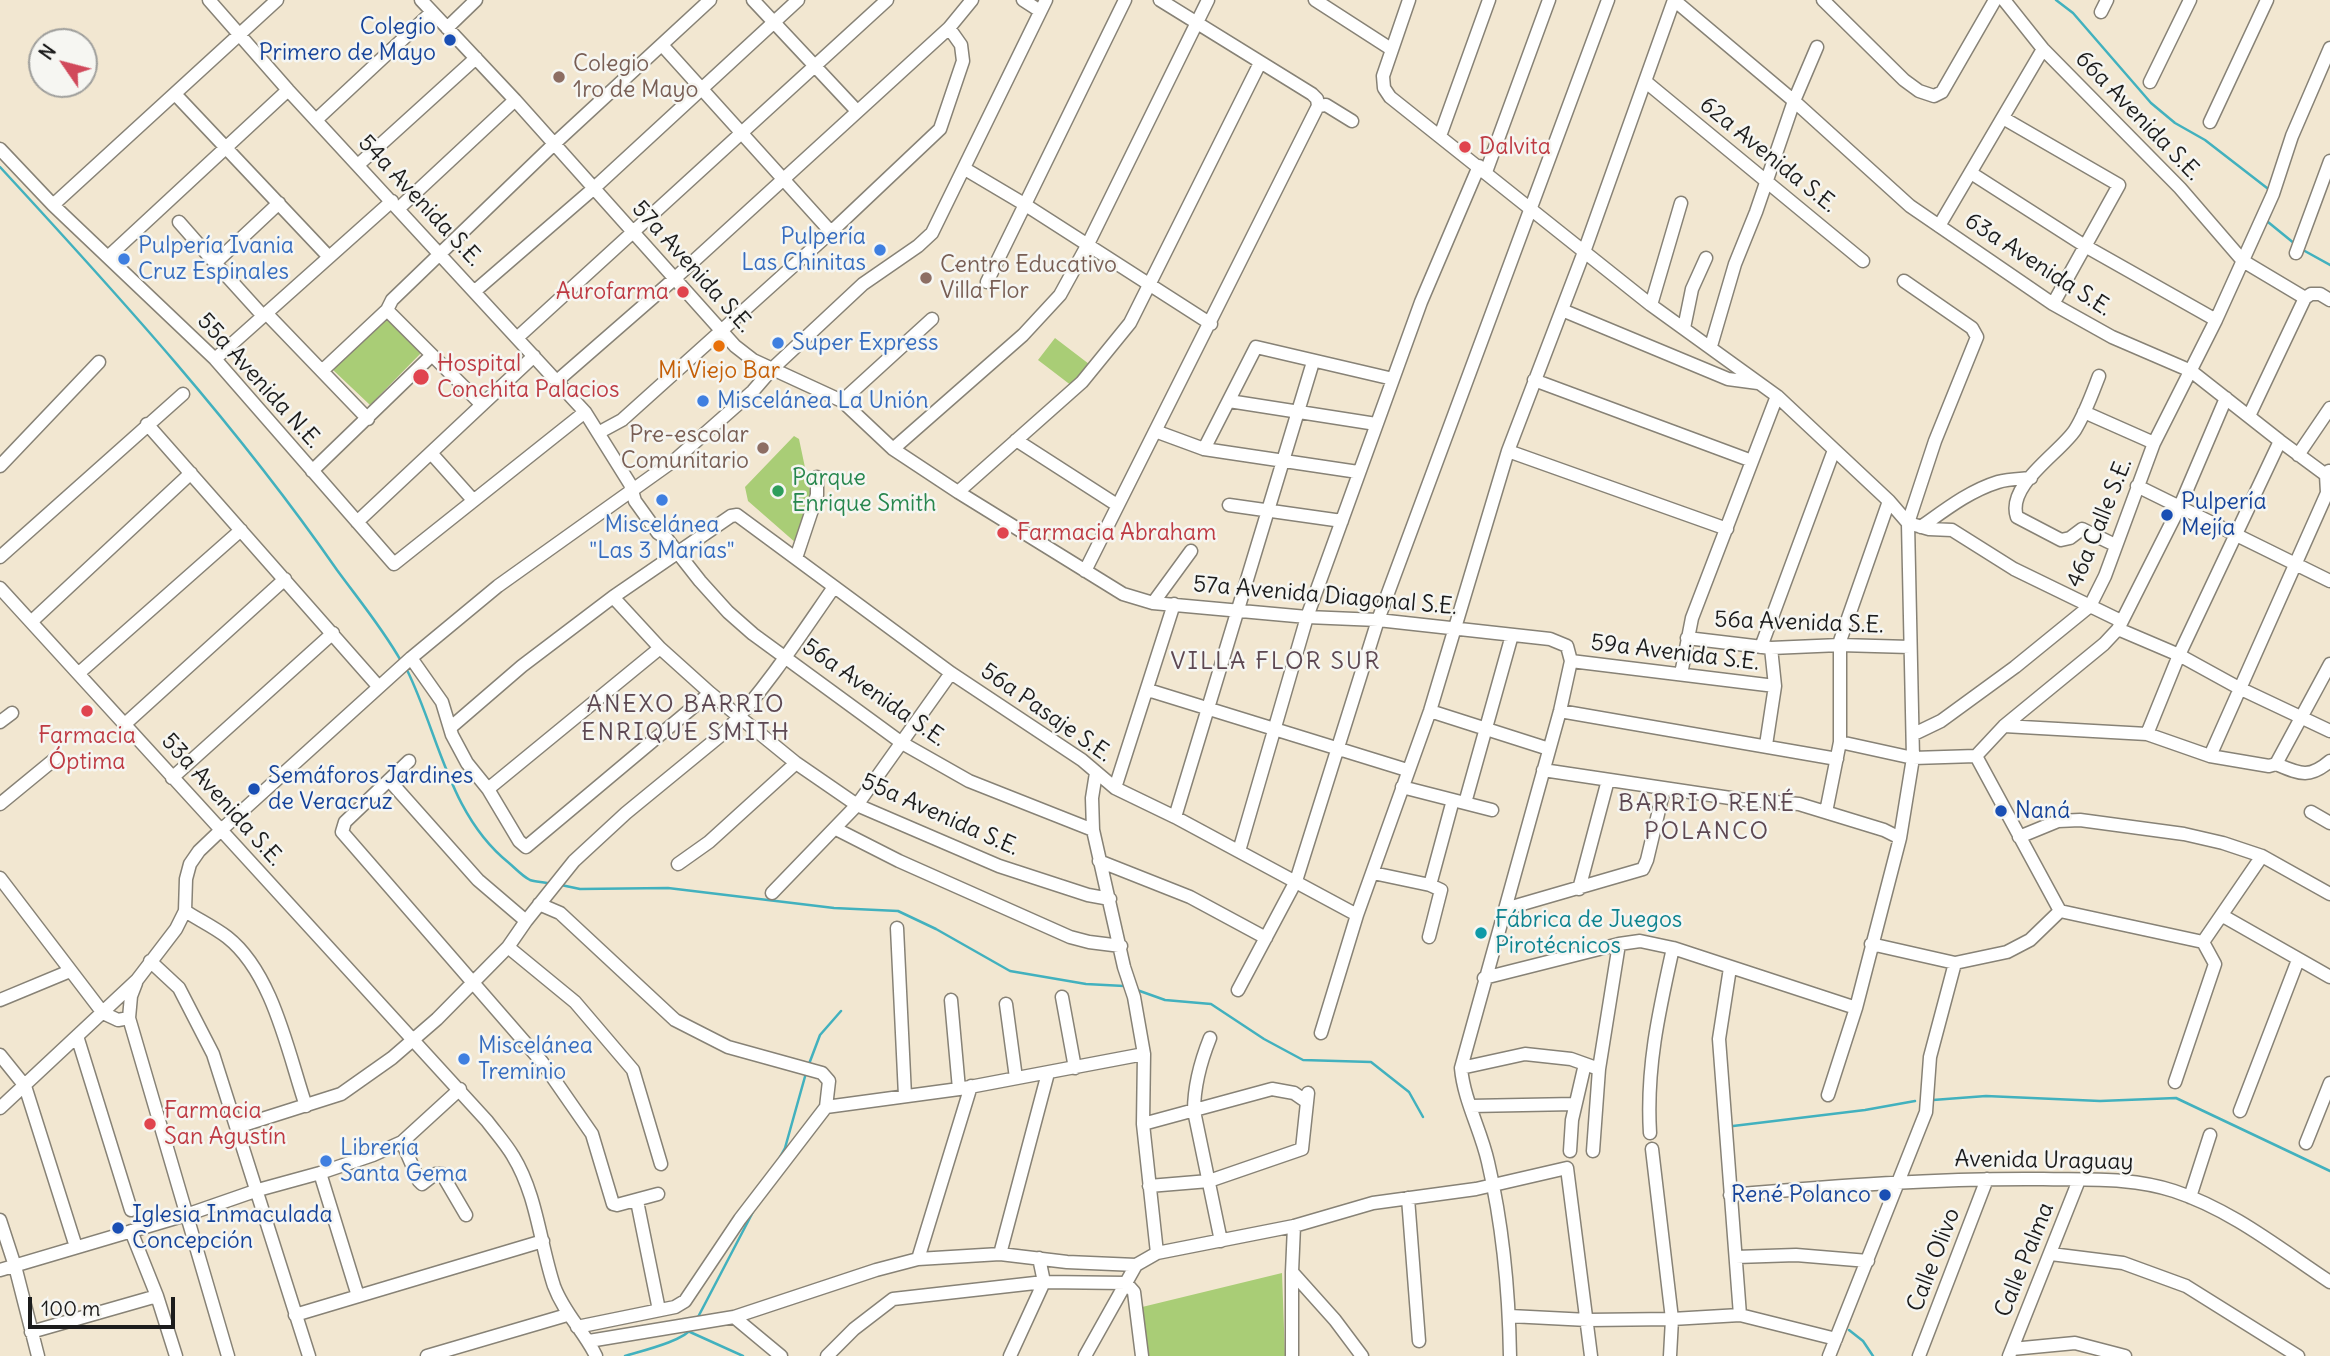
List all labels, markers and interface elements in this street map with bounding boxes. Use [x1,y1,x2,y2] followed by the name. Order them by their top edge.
[259,13,436,67] place label: Colegio Primero de Mayo
[28,28,98,98] north arrow
[442,32,458,48] marker: Colegio Primero de Mayo
[34,40,61,64] text: N
[2069,45,2207,187] street label: 66a Avenida S.E.
[573,50,698,104] place label: Colegio 1ro de Mayo
[551,69,567,85] marker: Colegio 1ro de Mayo
[1694,91,1842,219] street label: 62a Avenida S.E.
[352,130,488,272] street label: 54a Avenida S.E.
[1479,133,1551,161] place label: Dalvita
[1457,139,1473,155] marker: Dalvita
[626,195,758,339] street label: 57a Avenida S.E.
[1959,207,2117,323] street label: 63a Avenida S.E.
[741,223,866,277] place label: Pulpería Las Chinitas
[138,232,294,286] place label: Pulpería Ivania Cruz Espinales
[872,242,888,258] marker: Pulpería Las Chinitas
[116,251,132,267] marker: Pulpería Ivania Cruz Espinales
[940,251,1117,305] place label: Centro Educativo Villa Flor
[918,270,934,286] marker: Centro Educativo Villa Flor
[556,278,669,306] place label: Aurofarma
[675,284,691,300] marker: Aurofarma
[191,308,327,454] street label: 55a Avenida N.E.
[792,329,938,357] place label: Super Express
[770,335,786,351] marker: Super Express
[711,338,727,354] marker: Mi Viejo Bar
[437,350,619,404] place label: Hospital Conchita Palacios
[658,357,780,385] place label: Mi Viejo Bar
[411,367,431,387] marker: Hospital Conchita Palacios
[717,387,929,415] place label: Miscelánea La Unión
[695,393,711,409] marker: Miscelánea La Unión
[621,421,749,475] place label: Pre-escolar Comunitario
[755,440,771,456] marker: Pre-escolar Comunitario
[2061,454,2139,592] street label: 46a Calle S.E.
[792,464,936,518] place label: Parque Enrique Smith
[770,483,786,499] marker: Parque Enrique Smith
[2181,488,2267,542] place label: Pulpería Mejía
[654,492,670,508] marker: Miscelánea "Las 3 Marias"
[2159,507,2175,523] marker: Pulpería Mejía
[589,511,735,565] place label: Miscelánea "Las 3 Marias"
[1017,519,1216,547] place label: Farmacia Abraham
[995,525,1011,541] marker: Farmacia Abraham
[1192,571,1458,621] street label: 57a Avenida Diagonal S.E.
[1714,606,1884,640] street label: 56a Avenida S.E.
[1589,629,1761,677] street label: 59a Avenida S.E.
[797,633,951,753] street label: 56a Avenida S.E.
[1172,648,1380,676] district label: VILLA FLOR SUR
[975,658,1117,768] street label: 56a Pasaje S.E.
[583,691,789,747] district label: ANEXO BARRIO ENRIQUE SMITH
[79,703,95,719] marker: Farmacia Óptima
[38,722,136,776] place label: Farmacia Óptima
[155,728,289,872] street label: 53a Avenida S.E.
[268,762,473,816] place label: Semáforos Jardines de Veracruz
[857,768,1023,862] street label: 55a Avenida S.E.
[246,781,262,797] marker: Semáforos Jardines de Veracruz
[1619,790,1795,846] district label: BARRIO RENÉ POLANCO
[2015,797,2070,825] place label: Naná
[1993,803,2009,819] marker: Naná
[1495,906,1682,960] place label: Fábrica de Juegos Pirotécnicos
[1473,925,1489,941] marker: Fábrica de Juegos Pirotécnicos
[478,1032,593,1086] place label: Miscelánea Treminio
[456,1051,472,1067] marker: Miscelánea Treminio
[164,1097,286,1151] place label: Farmacia San Agustín
[142,1116,158,1132] marker: Farmacia San Agustín
[340,1134,468,1188] place label: Librería Santa Gema
[1954,1146,2134,1176] street label: Avenida Uraguay
[318,1153,334,1169] marker: Librería Santa Gema
[1731,1181,1871,1209] place label: René Polanco
[1877,1187,1893,1203] marker: René Polanco
[1990,1199,2060,1321] street label: Calle Palma
[132,1201,333,1255] place label: Iglesia Inmaculada Concepción
[1902,1204,1966,1316] street label: Calle Olivo
[110,1220,126,1236] marker: Iglesia Inmaculada Concepción
[32,1282,178,1326] scale bar
[41,1295,100,1322] text: 100 m

